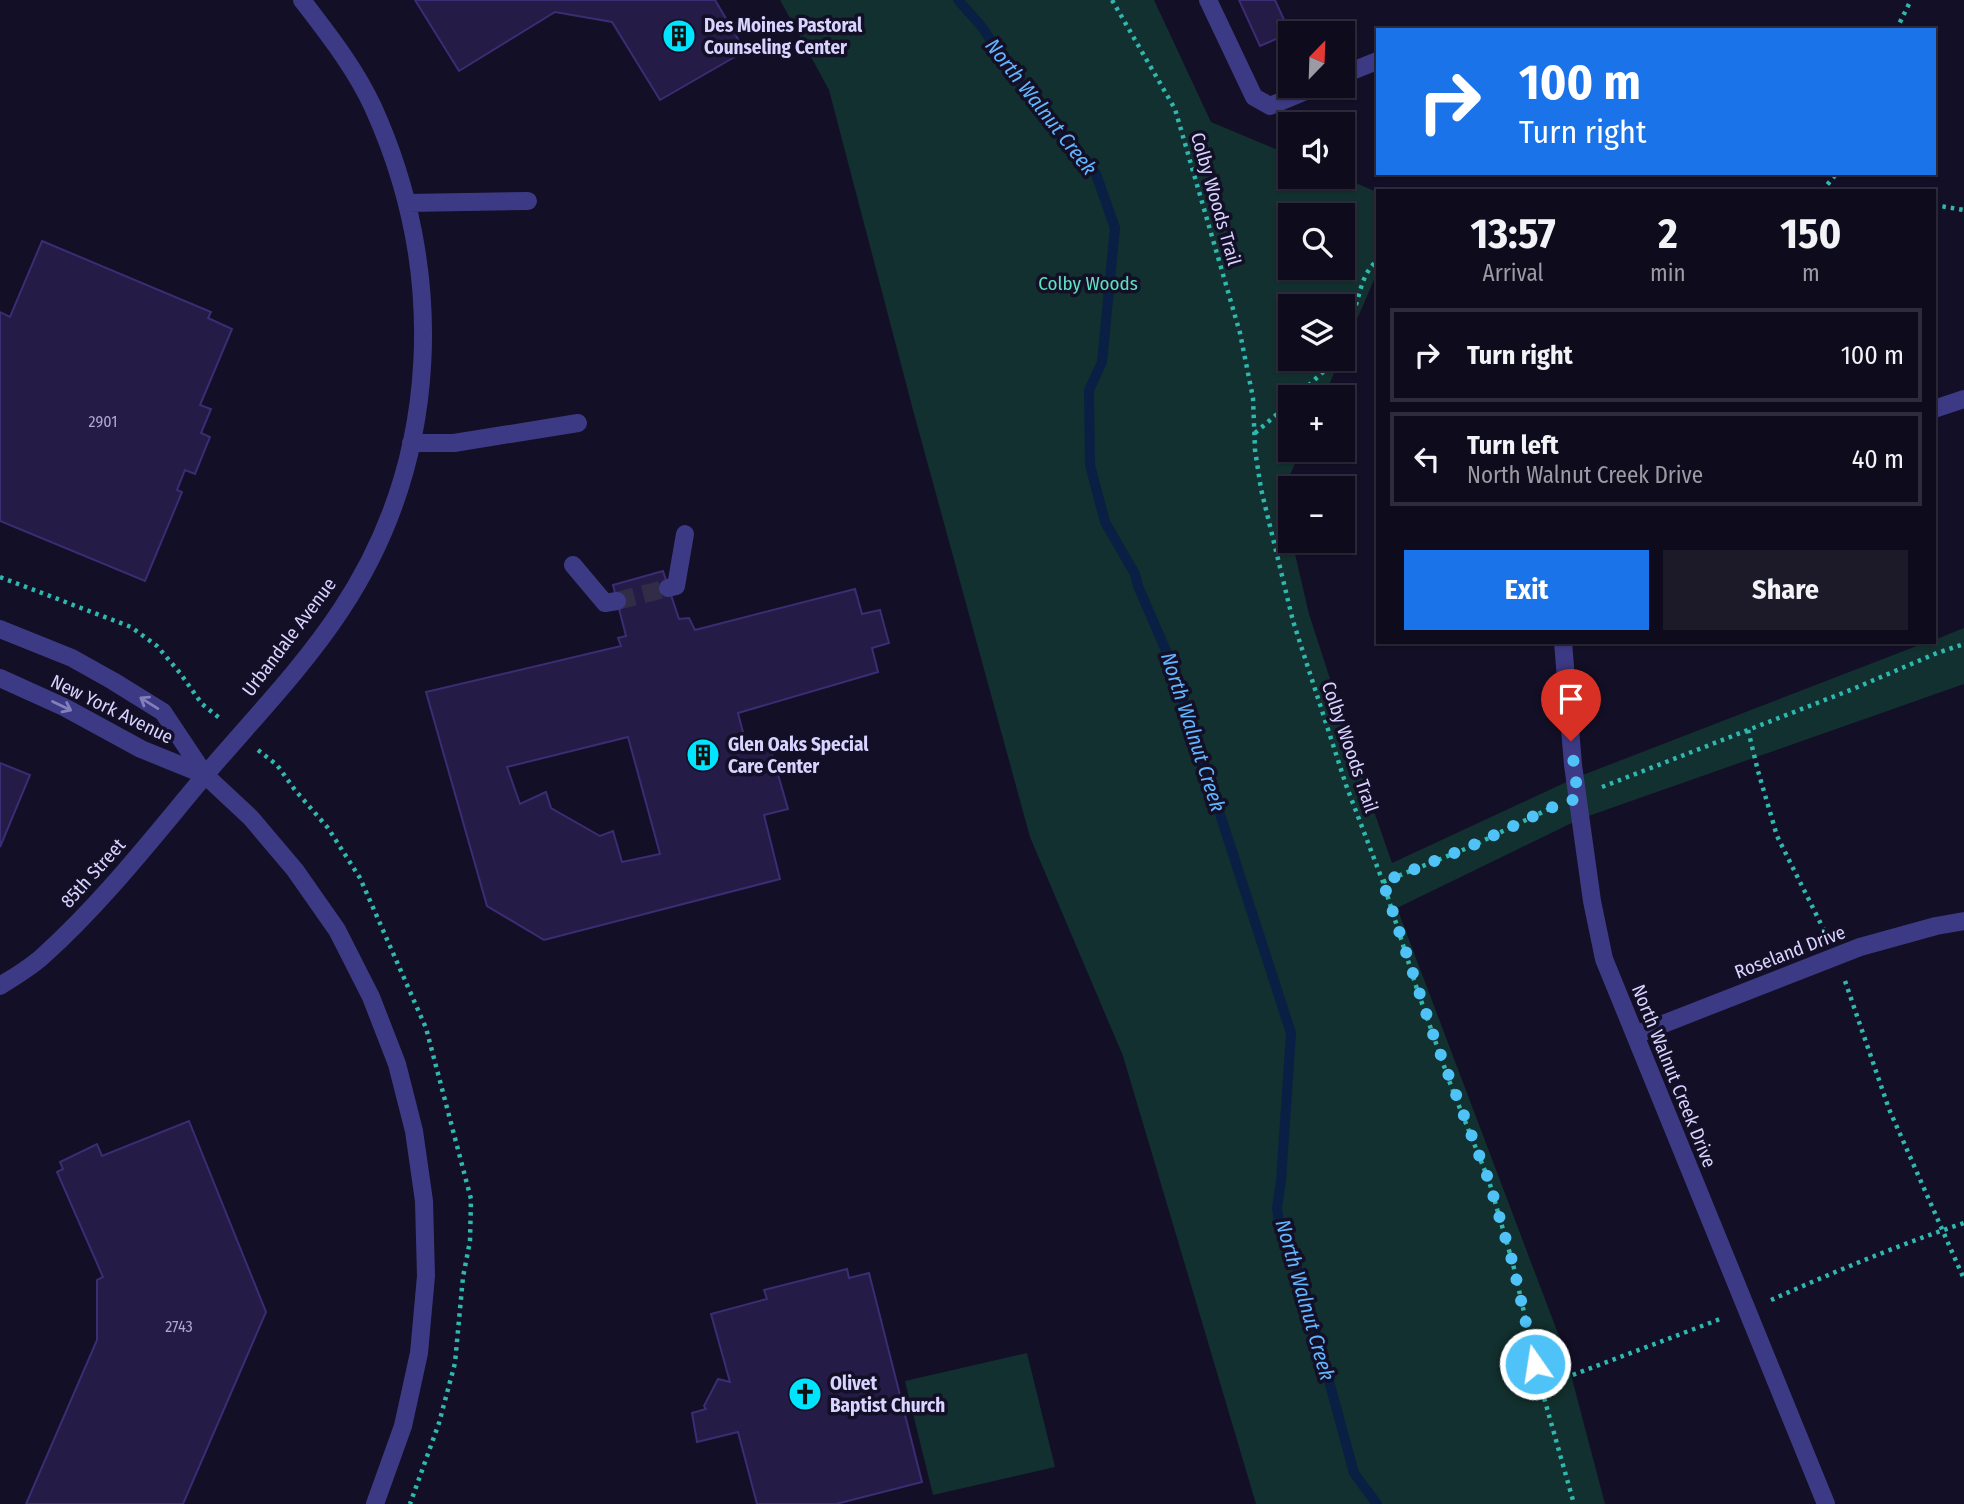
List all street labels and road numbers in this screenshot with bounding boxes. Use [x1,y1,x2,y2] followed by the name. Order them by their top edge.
[1186,130,1246,268] street label: Colby Woods Trail
[237,573,341,701] street label: Urbandale Avenue
[47,669,177,749] street label: New York Avenue
[1317,678,1383,816] street label: Colby Woods Trail
[56,833,131,912] street label: 85th Street
[1731,920,1849,984] street label: Roseland Drive
[1627,981,1721,1171] street label: North Walnut Creek Drive

